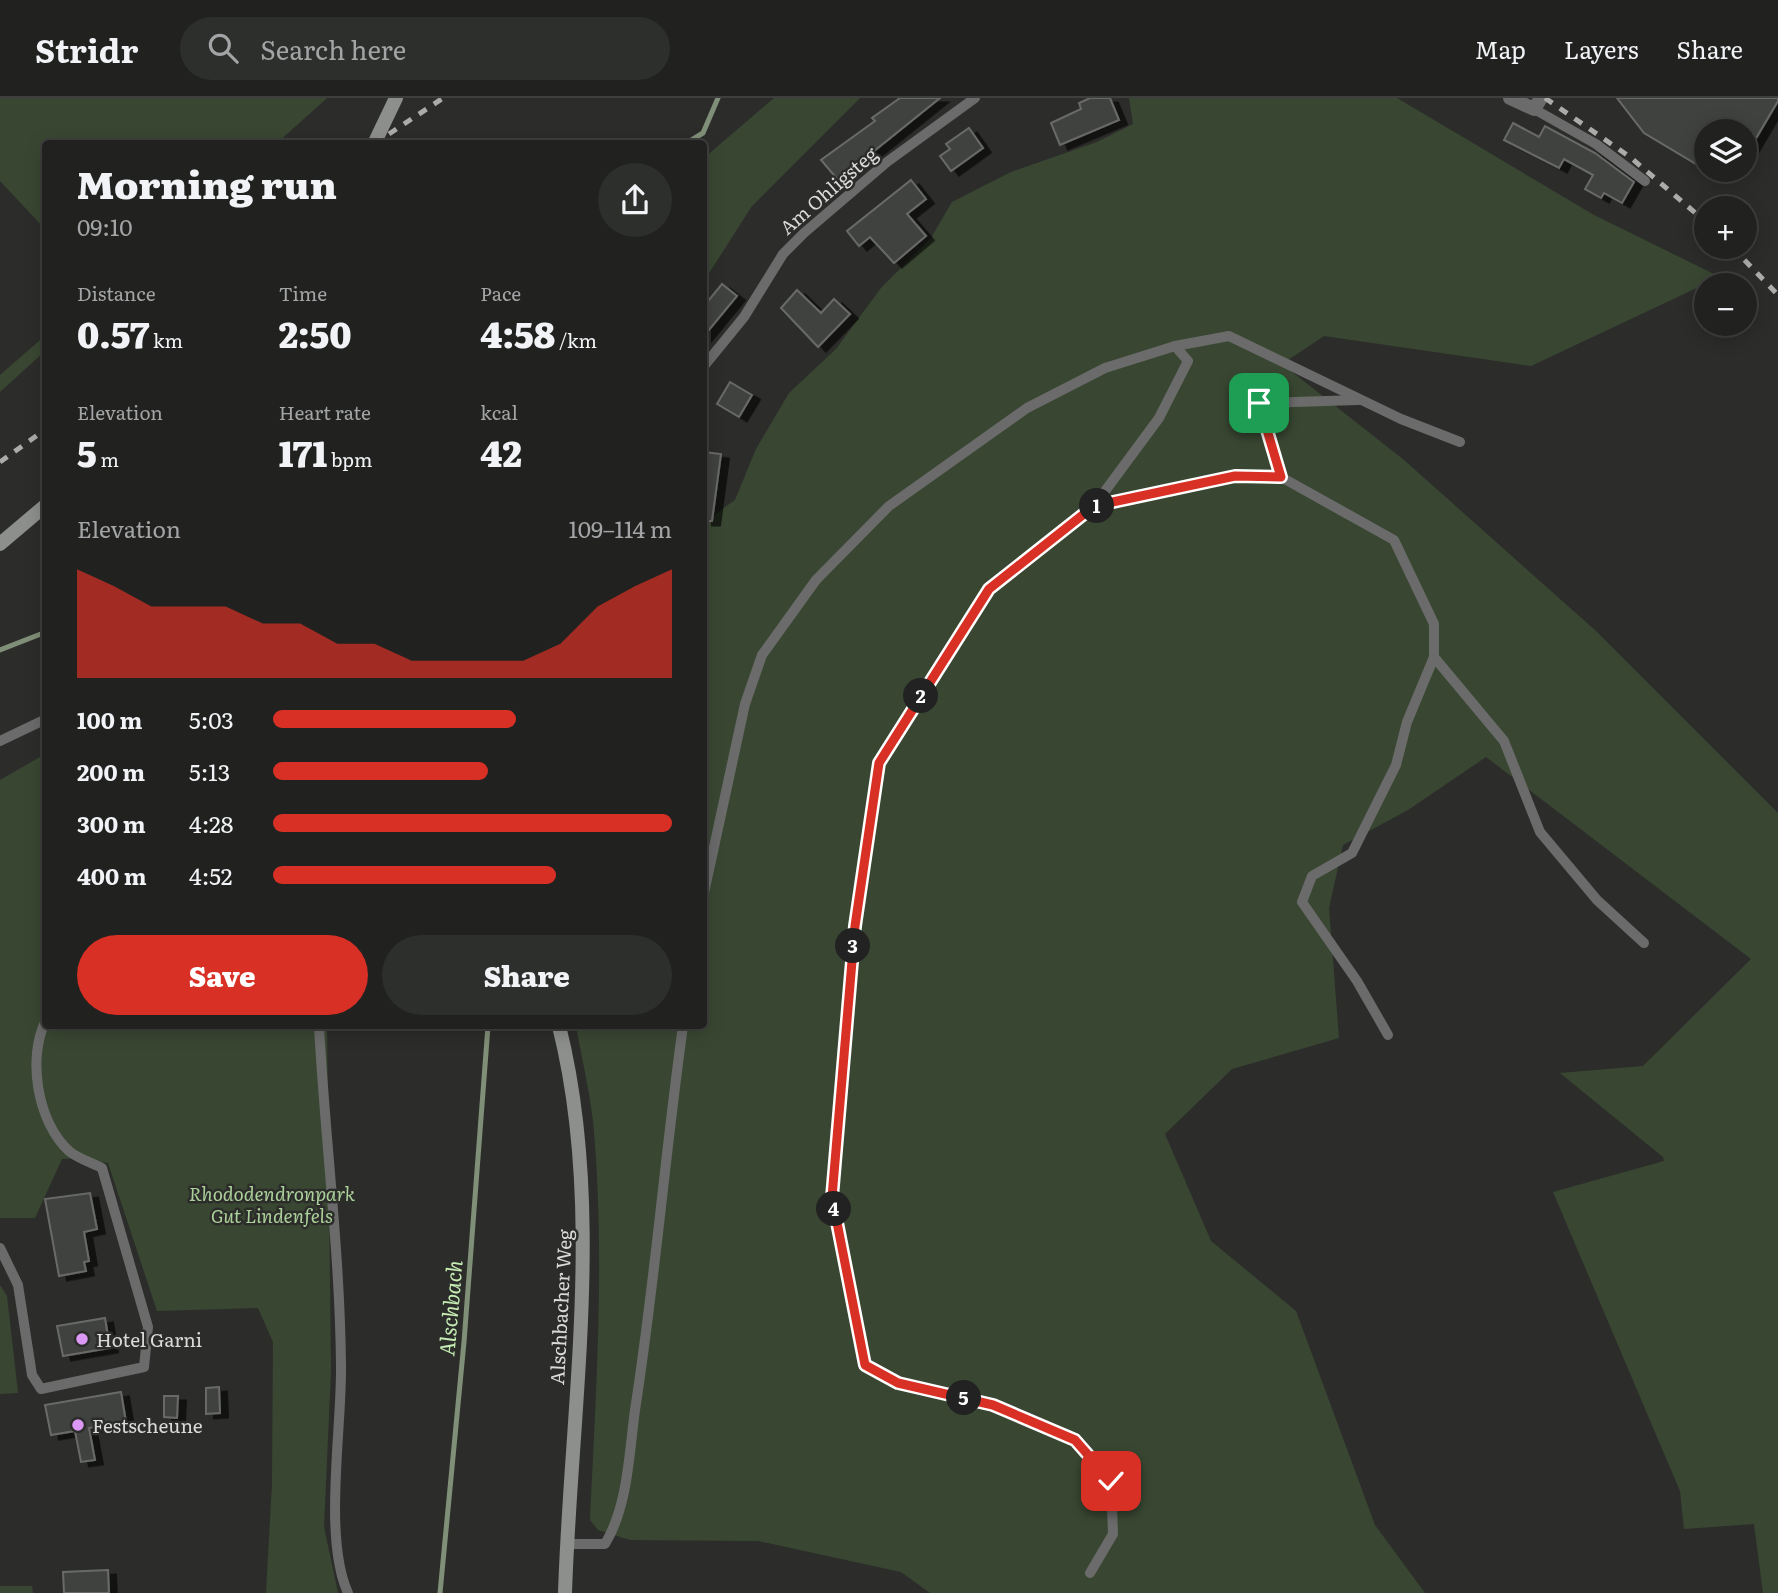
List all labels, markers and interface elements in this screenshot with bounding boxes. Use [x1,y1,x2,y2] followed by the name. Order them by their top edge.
[180,17,670,80] search box
[35,24,138,73] text: Stridr
[204,29,242,67] icon: search
[260,29,406,68] text: Search here
[1475,31,1526,66] text: Map
[1564,31,1638,66] text: Layers
[1676,31,1743,66] text: Share
[1694,119,1757,336] map controls
[1694,119,1757,182] button: layers
[773,139,884,241] street label: Am Ohligsteg
[77,154,337,211] text: Morning run
[598,163,672,237] button: share
[1694,196,1757,259] button: +
[77,209,133,243] text: 09:10
[1694,273,1757,336] button: −
[77,279,156,307] text: Distance
[279,279,327,307] text: Time
[480,279,521,307] text: Pace
[77,307,149,359] text: 0.57
[279,307,352,359] text: 2:50
[480,307,555,359] text: 4:58
[149,326,183,354] text: km
[555,326,597,354] text: /km
[1229,373,1289,433] pin
[1240,384,1278,422] icon: arrive
[77,398,163,426] text: Elevation
[279,398,371,426] text: Heart rate
[480,398,518,426] text: kcal
[77,426,97,478] text: 5
[279,426,327,478] text: 171
[480,426,522,478] text: 42
[97,445,119,473] text: m
[327,445,372,473] text: bpm
[1080,488,1114,524] pin: 1
[1093,491,1100,519] text: 1
[77,511,181,545] text: Elevation
[568,511,672,545] text: 109–114 m
[904,678,939,714] pin: 2
[915,681,926,709] text: 2
[77,702,142,736] text: 100 m
[189,702,234,736] text: 5:03
[77,754,145,788] text: 200 m
[189,754,230,788] text: 5:13
[77,806,146,840] text: 300 m
[189,806,233,840] text: 4:28
[77,858,147,892] text: 400 m
[189,858,232,892] text: 4:52
[836,928,870,964] pin: 3
[847,931,858,959] text: 3
[77,935,368,1015] button: Save
[382,935,672,1015] button: Share
[189,1179,356,1229] park label: Rhododendronpark Gut Lindenfels
[816,1192,852,1226] pin: 4
[828,1194,839,1222] text: 4
[542,1228,578,1385] street label: Alschbacher Weg
[429,1258,469,1357] water label: Alschbach
[96,1325,202,1353] place label: Hotel Garni
[74,1331,90,1347] marker: Hotel Garni
[946,1380,982,1416] pin: 5
[958,1383,969,1411] text: 5
[92,1411,203,1439] place label: Festscheune
[70,1417,86,1433] marker: Festscheune
[1081,1451,1141,1511] pin
[1092,1462,1130,1500] icon: check

